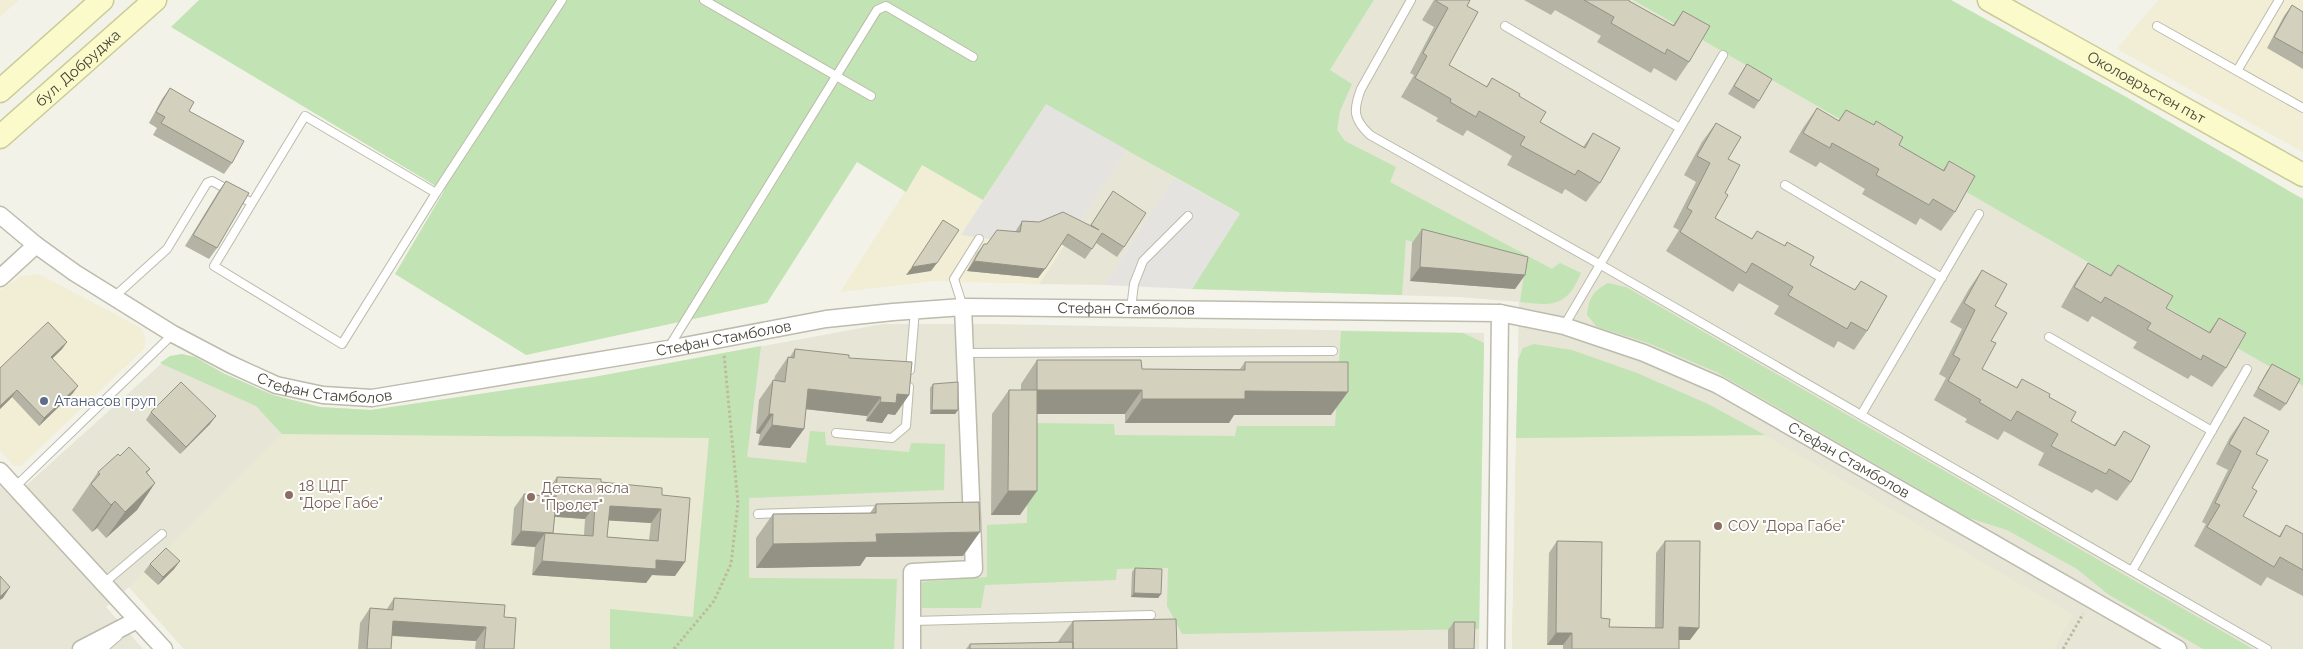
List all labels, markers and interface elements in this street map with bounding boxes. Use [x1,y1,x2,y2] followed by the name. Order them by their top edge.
[32,26,124,110] street label: бул. Добруджа
[2084,48,2208,128] street label: Околовръстен път
[1057,299,1195,319] street label: Стефан Стамболов
[655,317,793,360] street label: Стефан Стамболов
[254,369,393,407] street label: Стефан Стамболов
[54,392,156,410] place label: Атанасов груп
[38,395,50,407] marker: Атанасов груп
[1785,418,1913,502] street label: Стефан Стамболов
[299,477,383,512] place label: 18 ЦДГ "Доре Габе"
[541,479,629,514] place label: Детска ясла "Пролет"
[283,489,295,501] marker: 18 ЦДГ "Доре Габе"
[525,491,537,503] marker: Детска ясла "Пролет"
[1728,517,1845,535] place label: СОУ "Дора Габе"
[1712,520,1724,532] marker: СОУ "Дора Габе"

